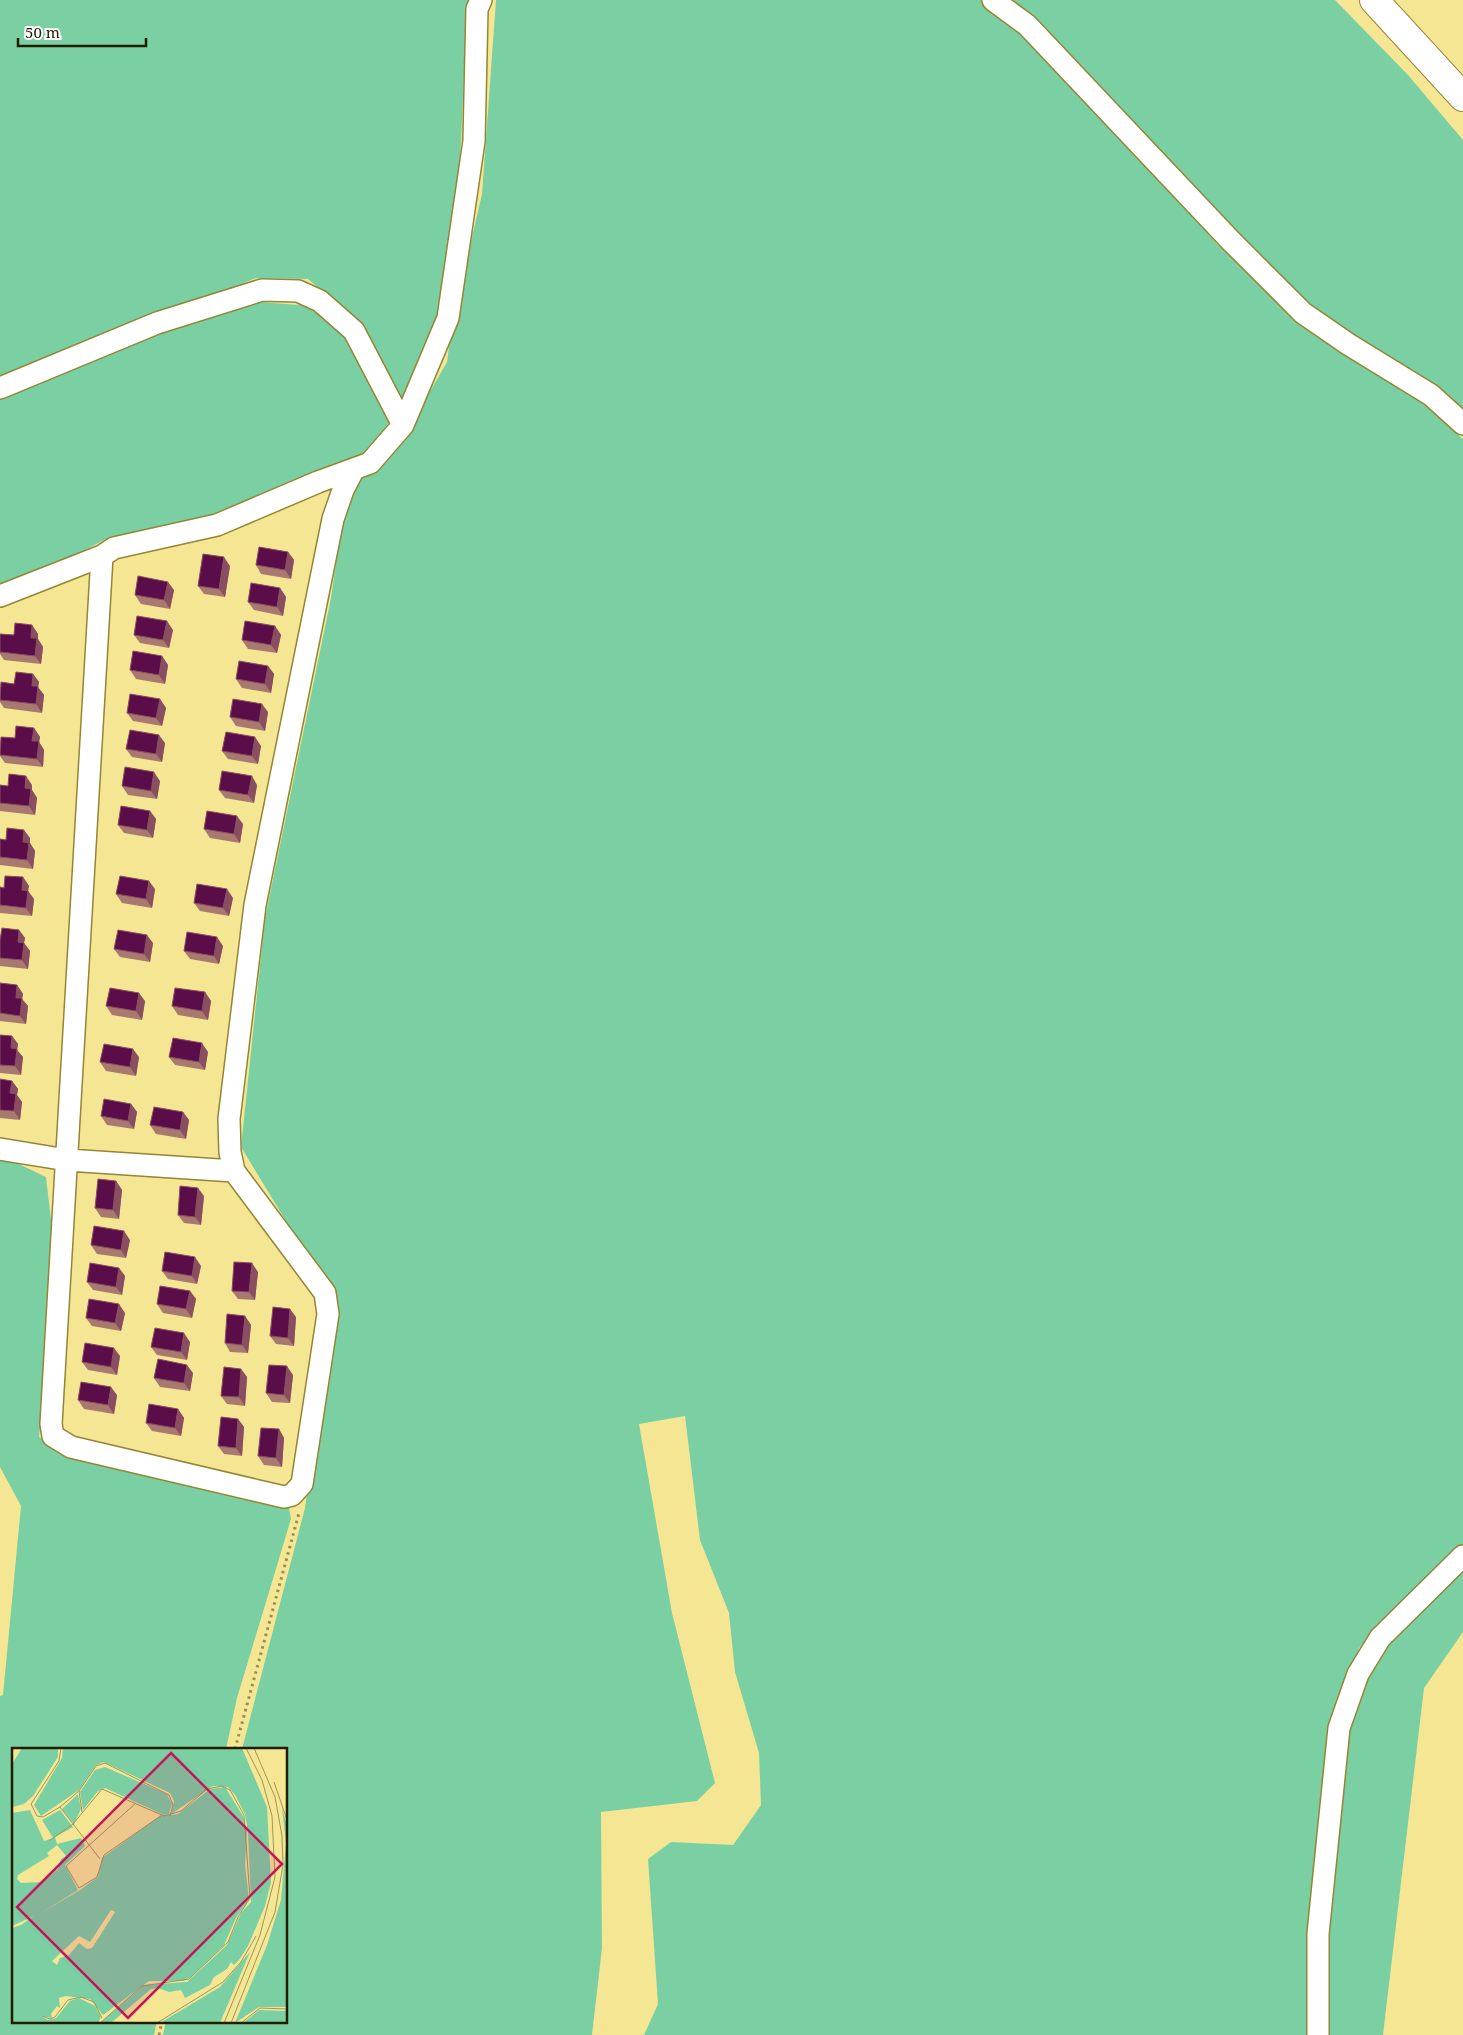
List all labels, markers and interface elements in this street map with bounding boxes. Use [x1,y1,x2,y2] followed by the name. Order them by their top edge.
[18,15,145,47] scale bar
[25,22,60,42] text: 50 m
[12,1748,288,2022] inset map

